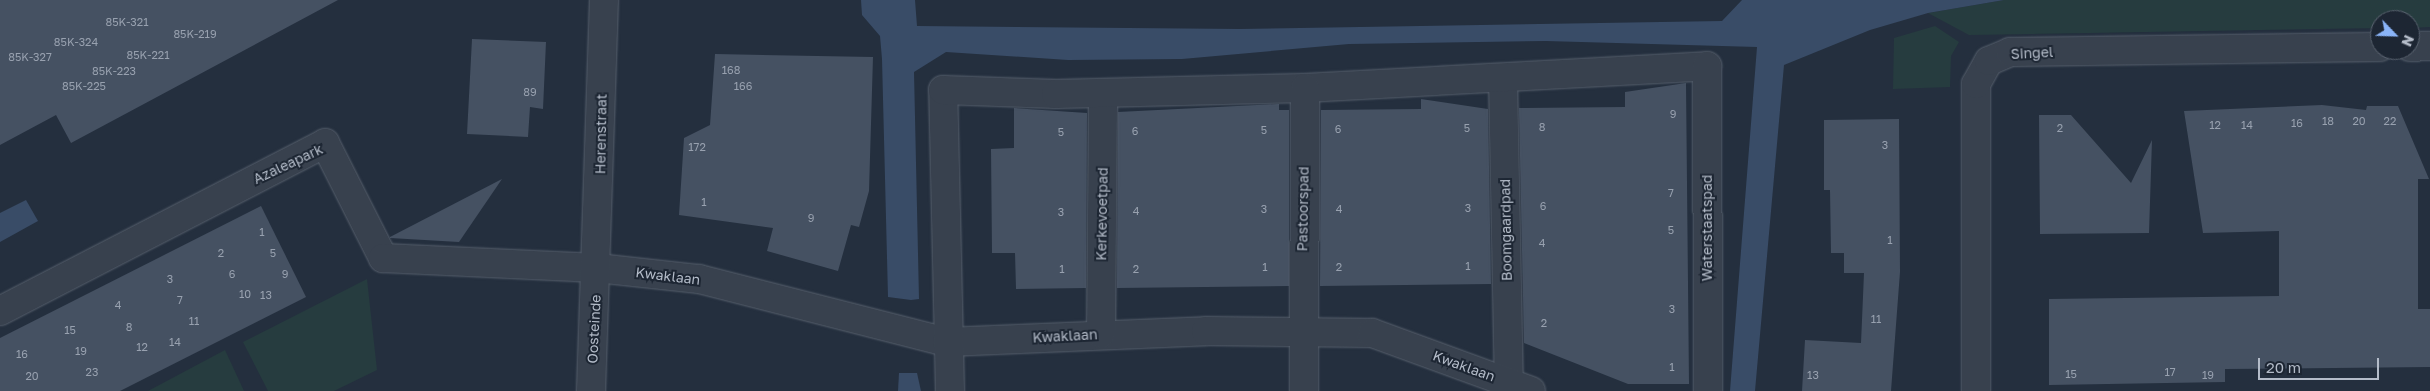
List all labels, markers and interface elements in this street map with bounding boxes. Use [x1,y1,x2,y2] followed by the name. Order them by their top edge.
[2370,10,2420,60] north arrow
[105,15,149,29] house number: 85K-321
[173,27,217,41] house number: 85K-219
[2398,33,2418,49] text: N
[54,35,98,49] house number: 85K-324
[2010,43,2054,63] street label: Singel
[127,48,169,62] house number: 85K-221
[8,50,52,64] house number: 85K-327
[722,63,740,77] house number: 168
[92,64,136,78] house number: 85K-223
[62,79,106,93] house number: 85K-225
[734,79,752,93] house number: 166
[523,85,537,99] house number: 89
[592,94,610,174] street label: Herenstraat
[1670,107,1676,121] house number: 9
[2322,114,2334,128] house number: 18
[2352,114,2366,128] house number: 20
[2384,114,2396,128] house number: 22
[2291,116,2303,130] house number: 16
[2209,118,2221,132] house number: 12
[2241,118,2253,132] house number: 14
[1539,120,1545,134] house number: 8
[1464,121,1470,135] house number: 5
[2057,121,2063,135] house number: 2
[1335,122,1341,136] house number: 6
[1261,123,1267,137] house number: 5
[1132,124,1138,138] house number: 6
[1058,125,1064,139] house number: 5
[1882,138,1888,152] house number: 3
[688,140,706,154] house number: 172
[251,141,325,187] street label: Azaleapark
[1294,166,1312,252] street label: Pastoorspad
[1093,167,1111,261] street label: Kerkevoetpad
[1699,175,1715,281] street label: Waterstaatspad
[1497,179,1515,281] street label: Boomgaardpad
[1668,186,1674,200] house number: 7
[701,195,707,209] house number: 1
[1540,199,1546,213] house number: 6
[1465,201,1471,215] house number: 3
[1261,202,1267,216] house number: 3
[1336,202,1342,216] house number: 4
[1133,204,1139,218] house number: 4
[1058,205,1064,219] house number: 3
[808,211,814,225] house number: 9
[1668,223,1674,237] house number: 5
[259,225,265,239] house number: 1
[1887,233,1893,247] house number: 1
[1539,236,1545,250] house number: 4
[218,246,224,260] house number: 2
[270,246,276,260] house number: 5
[1465,259,1471,273] house number: 1
[1262,260,1268,274] house number: 1
[1336,260,1342,274] house number: 2
[1059,262,1065,276] house number: 1
[1133,262,1139,276] house number: 2
[635,264,701,288] street label: Kwaklaan
[229,267,235,281] house number: 6
[282,267,288,281] house number: 9
[167,272,173,286] house number: 3
[239,287,251,301] house number: 10
[260,288,272,302] house number: 13
[177,293,183,307] house number: 7
[584,294,604,364] street label: Oosteinde
[115,298,121,312] house number: 4
[1669,302,1675,316] house number: 3
[1871,312,1881,326] house number: 11
[189,314,199,328] house number: 11
[1541,316,1547,330] house number: 2
[126,320,132,334] house number: 8
[64,323,76,337] house number: 15
[1032,326,1098,346] street label: Kwaklaan
[169,335,181,349] house number: 14
[136,340,148,354] house number: 12
[75,344,87,358] house number: 19
[16,347,28,361] house number: 16
[1431,347,1497,385] street label: Kwaklaan
[2260,348,2381,380] scale bar
[2266,358,2301,376] text: 20 m
[1669,360,1675,374] house number: 1
[86,365,98,379] house number: 23
[2164,365,2176,379] house number: 17
[2065,367,2077,381] house number: 15
[1807,368,1819,382] house number: 13
[2202,368,2214,382] house number: 19
[25,369,39,383] house number: 20

